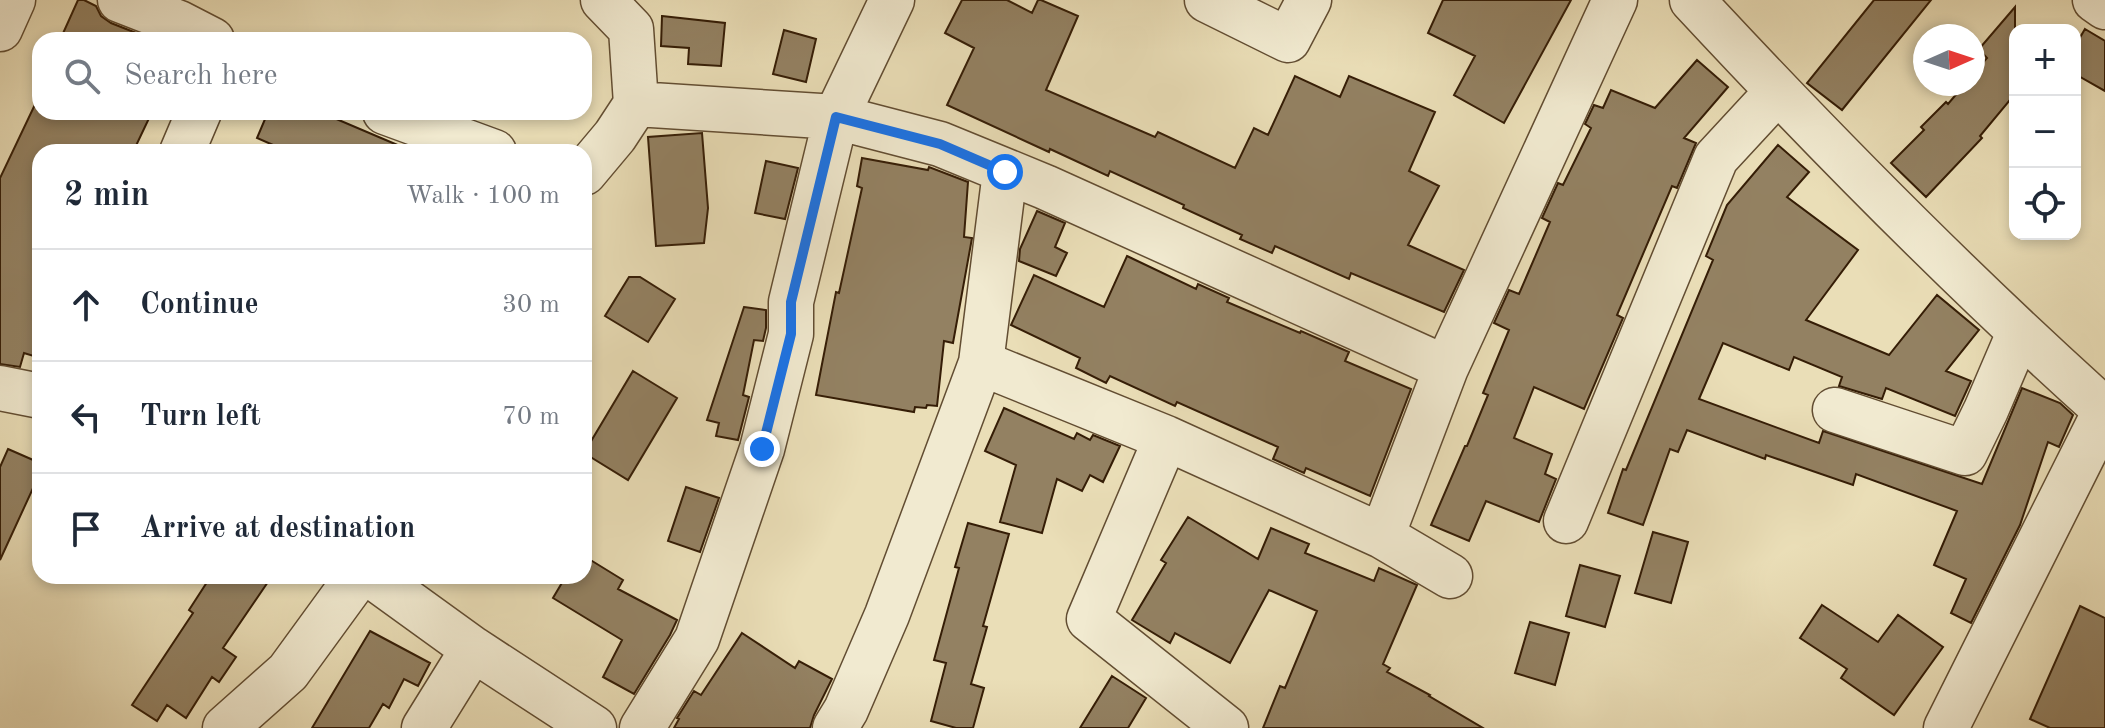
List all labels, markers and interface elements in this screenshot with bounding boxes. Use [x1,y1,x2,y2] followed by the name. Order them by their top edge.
[1913,24,1985,96] north arrow
[2009,24,2081,240] map controls
[2009,24,2081,96] button: +
[32,32,592,120] search box
[60,54,104,98] icon: search
[124,61,278,91] text: Search here
[2009,96,2081,168] button: −
[987,154,1023,190] route start
[2009,168,2081,240] button: locate
[64,179,149,213] text: 2 min
[406,183,560,209] text: Walk · 100 m
[64,283,108,327] icon: ahead
[140,290,259,320] text: Continue
[502,292,560,318] text: 30 m
[64,395,108,439] icon: left
[140,402,261,432] text: Turn left
[502,404,560,430] text: 70 m
[744,431,780,467] route end
[64,507,108,551] icon: arrive
[140,514,415,544] text: Arrive at destination

